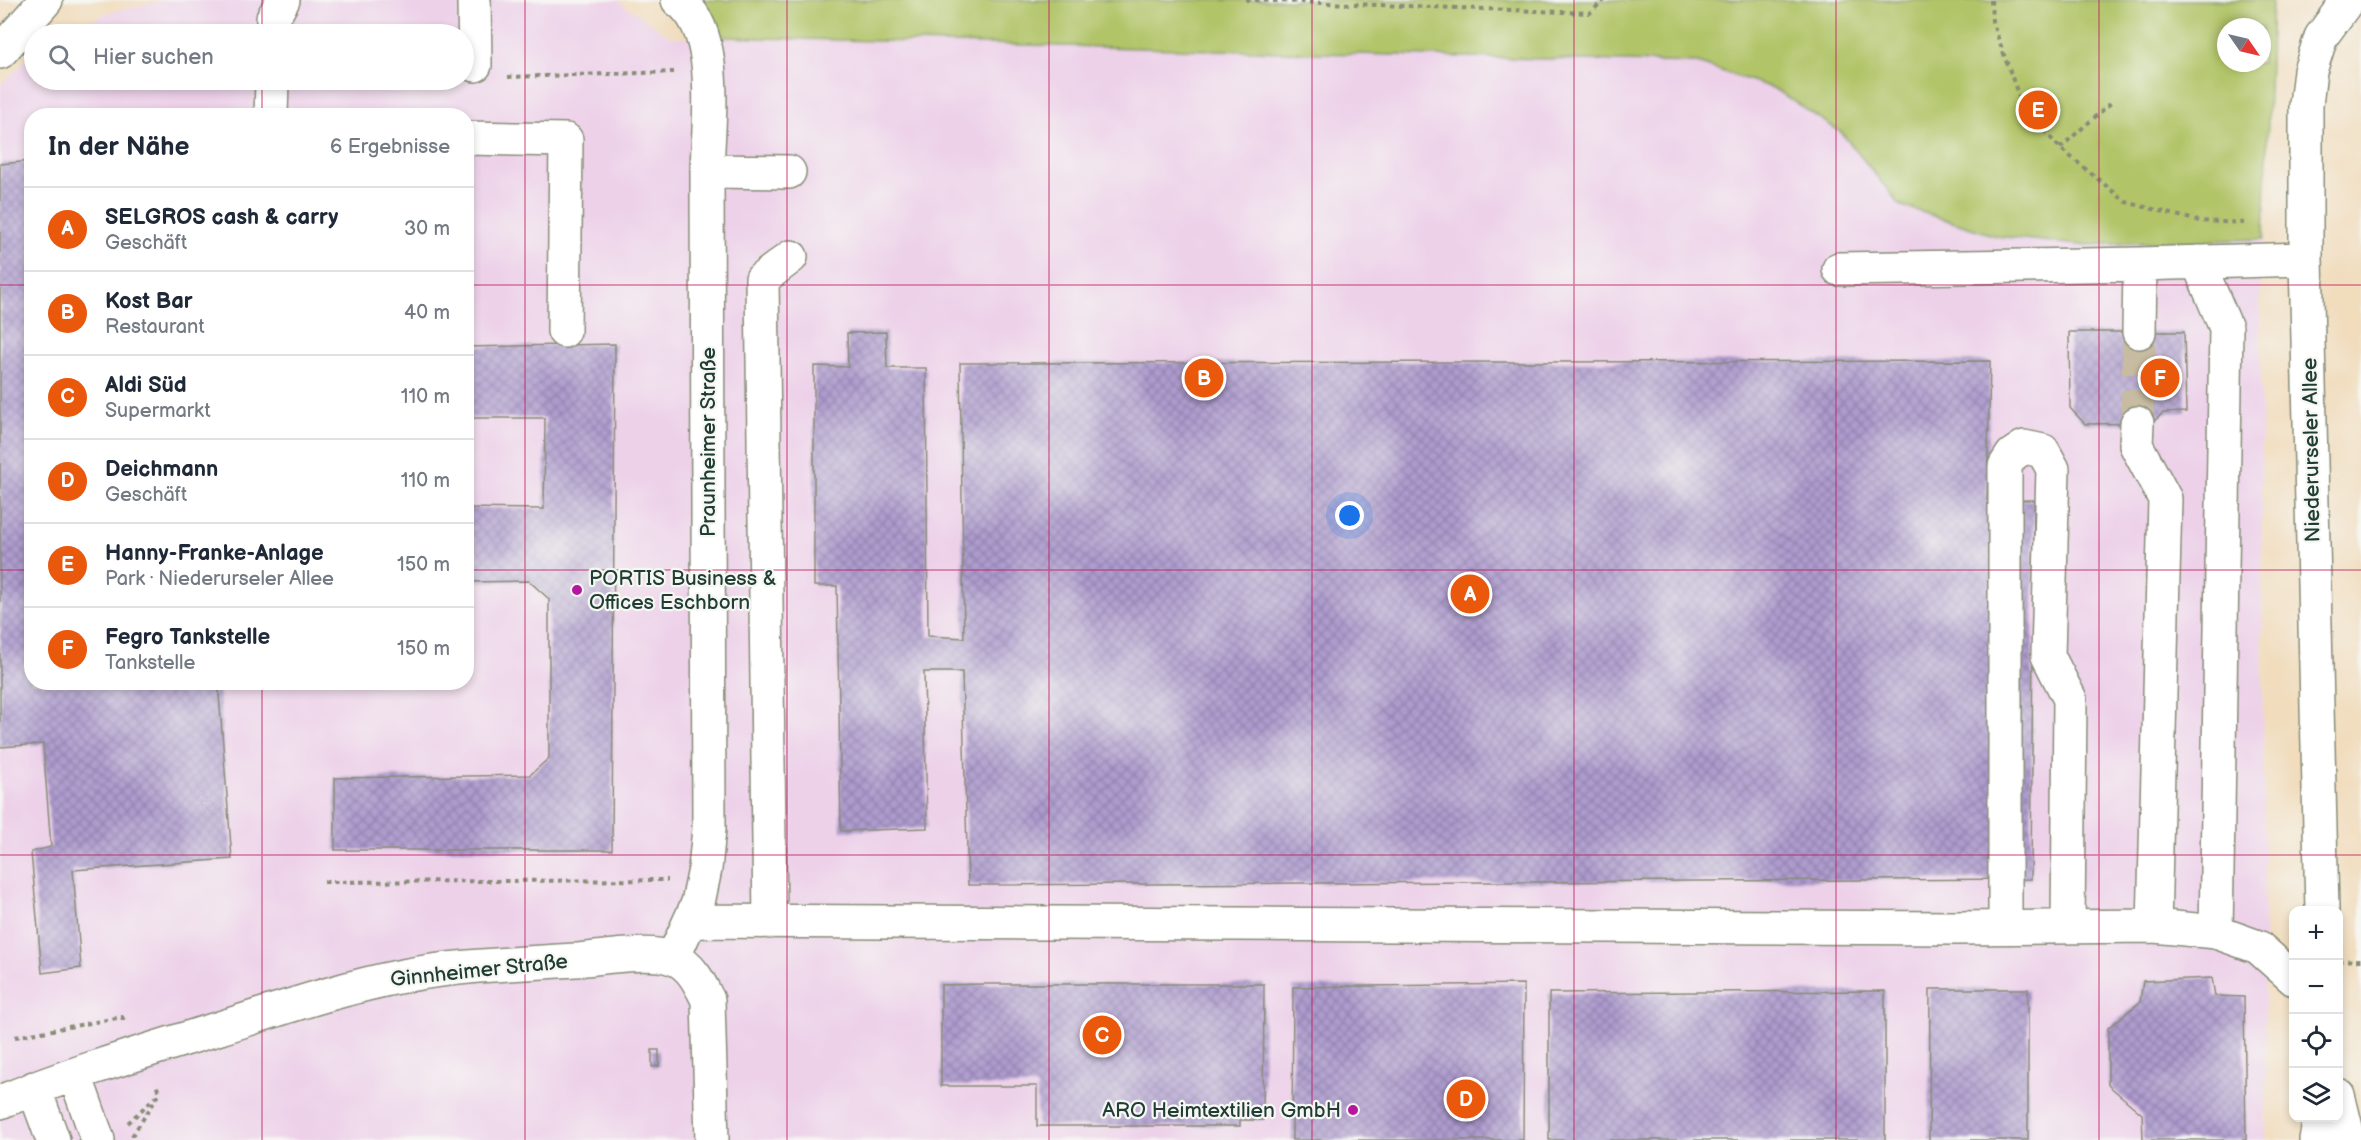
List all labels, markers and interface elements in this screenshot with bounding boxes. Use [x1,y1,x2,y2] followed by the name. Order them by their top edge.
[2217,18,2271,72] north arrow
[24,24,474,90] search box
[45,41,78,74] icon: search
[93,44,214,71] text: Hier suchen
[2018,88,2058,132] pin: E
[48,132,190,163] text: In der Nähe
[330,135,450,159] text: 6 Ergebnisse
[105,204,338,231] text: SELGROS cash & carry
[61,217,74,241] text: A
[404,217,450,241] text: 30 m
[105,231,187,255] text: Geschäft
[105,288,193,315] text: Kost Bar
[60,301,75,325] text: B
[404,301,450,325] text: 40 m
[105,315,205,339] text: Restaurant
[696,347,721,537] street label: Praunheimer Straße
[1184,356,1224,400] pin: B
[2140,356,2180,400] pin: F
[2297,358,2326,542] street label: Niederurseler Allee
[105,372,187,399] text: Aldi Süd
[60,385,75,409] text: C
[401,385,450,409] text: 110 m
[105,399,211,423] text: Supermarkt
[105,456,218,483] text: Deichmann
[61,469,74,493] text: D
[401,469,450,493] text: 110 m
[105,483,187,507] text: Geschäft
[1335,501,1364,530] your location
[105,540,324,567] text: Hanny-Franke-Anlage
[61,553,74,577] text: E
[397,553,450,577] text: 150 m
[589,566,777,615] place label: PORTIS Business & Offices Eschborn
[105,567,334,591] text: Park · Niederurseler Allee
[1450,572,1490,616] pin: A
[570,583,584,597] marker: PORTIS Business & Offices Eschborn
[105,624,270,651] text: Fegro Tankstelle
[61,637,74,661] text: F
[397,637,450,661] text: 150 m
[105,651,195,675] text: Tankstelle
[2289,906,2343,1122] map controls
[2289,906,2343,960] button: +
[389,949,569,992] street label: Ginnheimer Straße
[2289,960,2343,1014] button: −
[1082,1012,1122,1058] pin: C
[2289,1014,2343,1068] button: locate
[2289,1068,2343,1122] button: layers
[1446,1076,1486,1122] pin: D
[1102,1098,1341,1123] place label: ARO Heimtextilien GmbH
[1346,1103,1360,1117] marker: ARO Heimtextilien GmbH

